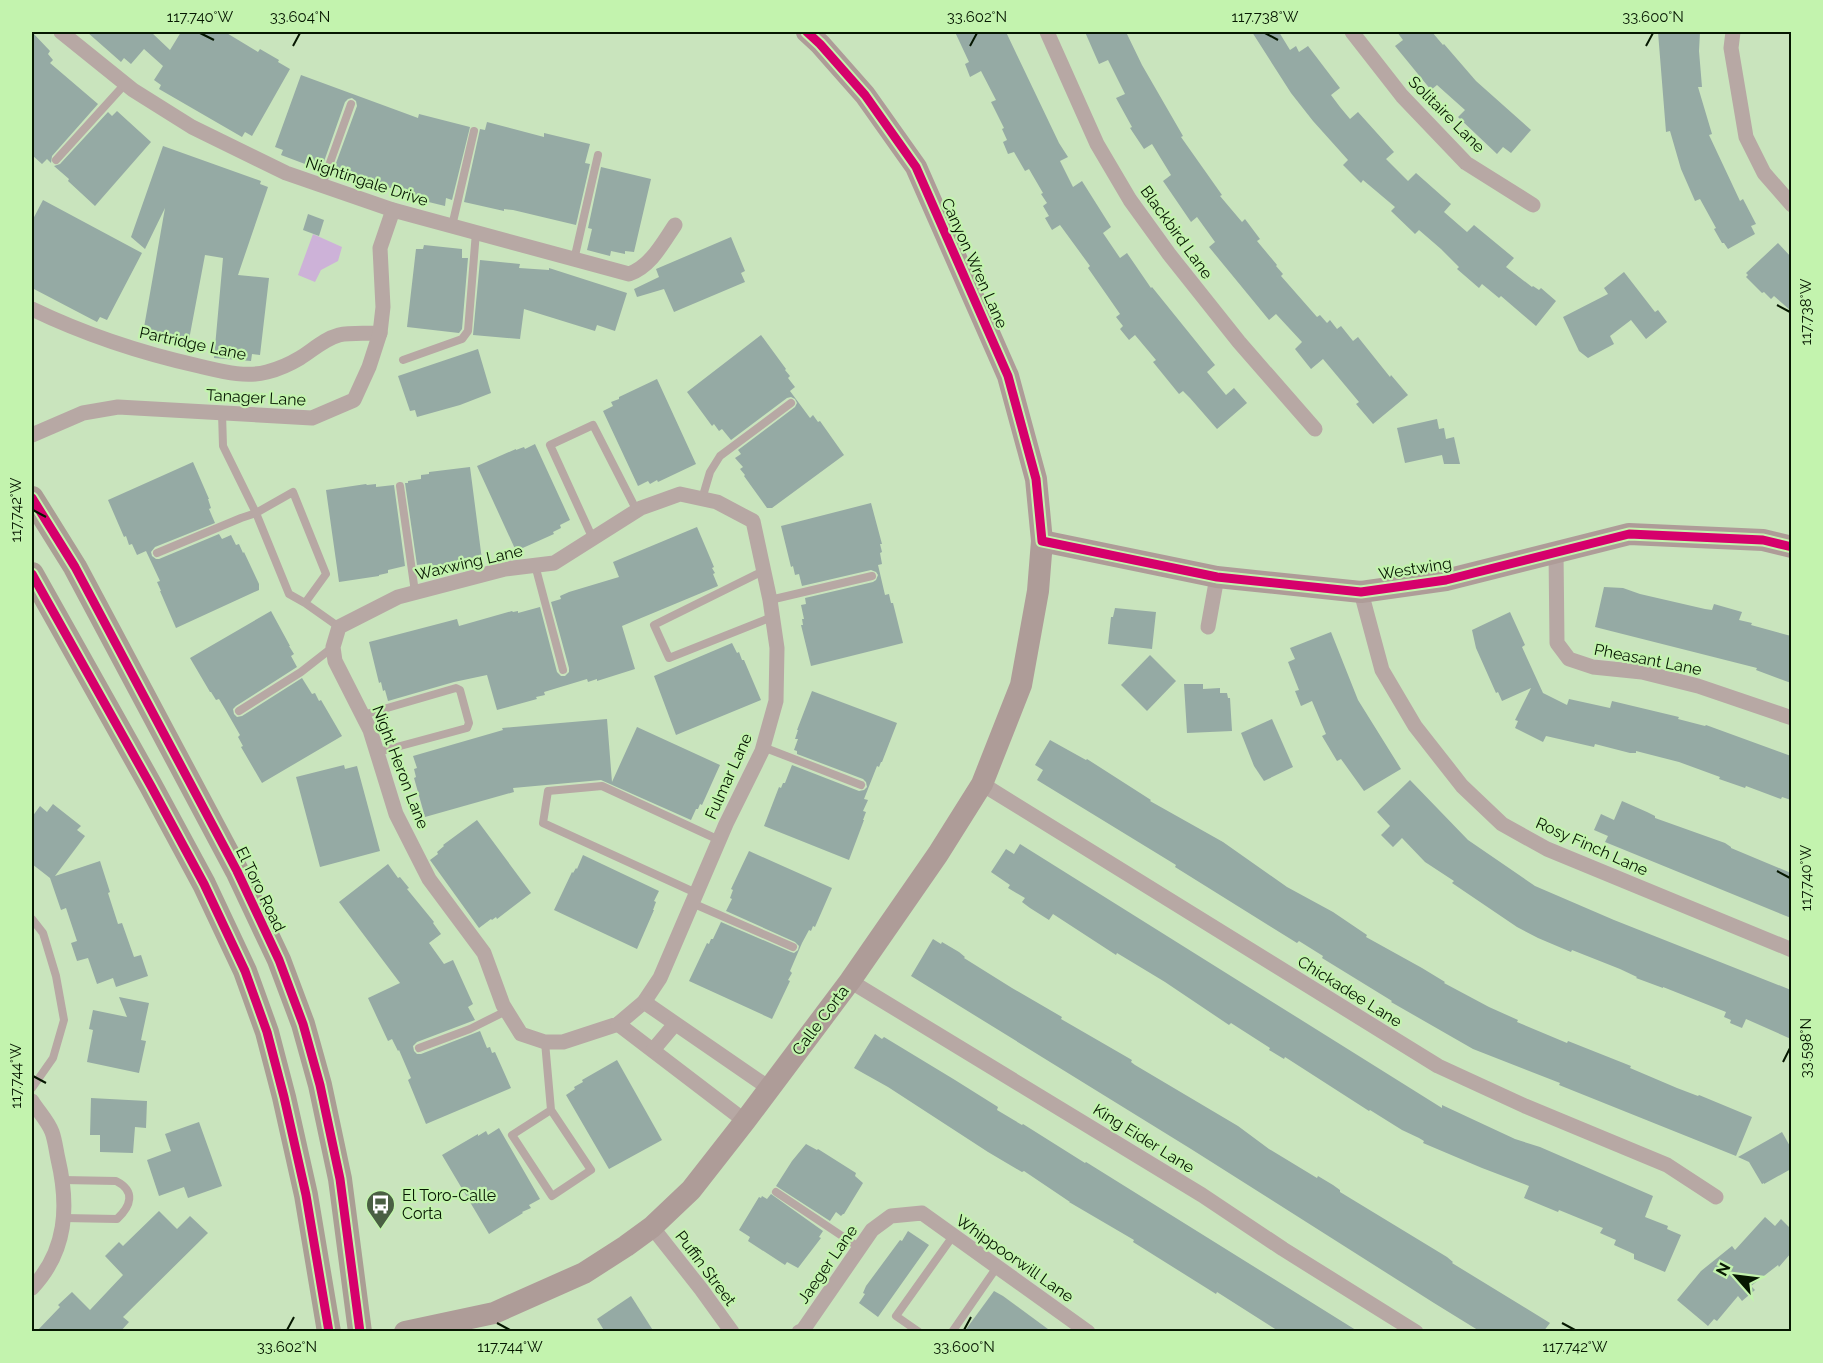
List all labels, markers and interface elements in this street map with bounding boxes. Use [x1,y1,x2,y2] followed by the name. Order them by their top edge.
[167,8,233,26] text: 117.740°W
[270,8,330,26] text: 33.604°N
[947,8,1007,26] text: 33.602°N
[1232,8,1299,26] text: 117.738°W
[1622,8,1684,26] text: 33.600°N
[1404,72,1489,157] street label: Solitaire Lane
[303,153,431,210] street label: Nightingale Drive
[1136,182,1217,283] street label: Blackbird Lane
[937,195,1012,331] street label: Canyon Wren Lane
[1797,278,1815,345] text: 117.738°W
[138,323,248,364] street label: Partridge Lane
[205,385,307,410] street label: Tanager Lane
[7,477,25,543] text: 117.742°W
[414,541,524,584] street label: Waxwing Lane
[1377,553,1453,584] street label: Westwing
[1592,640,1703,679] street label: Pheasant Lane
[368,703,433,832] street label: Night Heron Lane
[701,730,756,822] street label: Fulmar Lane
[1533,813,1651,880] street label: Rosy Finch Lane
[232,844,289,935] street label: El Toro Road
[1797,845,1815,911] text: 117.740°W
[1294,952,1405,1031] street label: Chickadee Lane
[788,982,853,1059] street label: Calle Corta
[1797,1018,1815,1078] text: 33.598°N
[7,1043,25,1109] text: 117.744°W
[1090,1100,1198,1177] street label: King Eider Lane
[402,1186,496,1223] place label: El Toro-Calle Corta
[365,1188,397,1230] bus stop icon: El Toro-Calle Corta
[952,1211,1077,1306] street label: Whippoorwill Lane
[794,1222,861,1307] street label: Jaeger Lane
[671,1227,740,1310] street label: Puffin Street
[1706,1246,1766,1306] north arrow
[1712,1259,1734,1279] text: N
[257,1338,317,1356] text: 33.602°N
[477,1338,543,1356] text: 117.744°W
[933,1338,995,1356] text: 33.600°N
[1542,1338,1608,1356] text: 117.742°W

